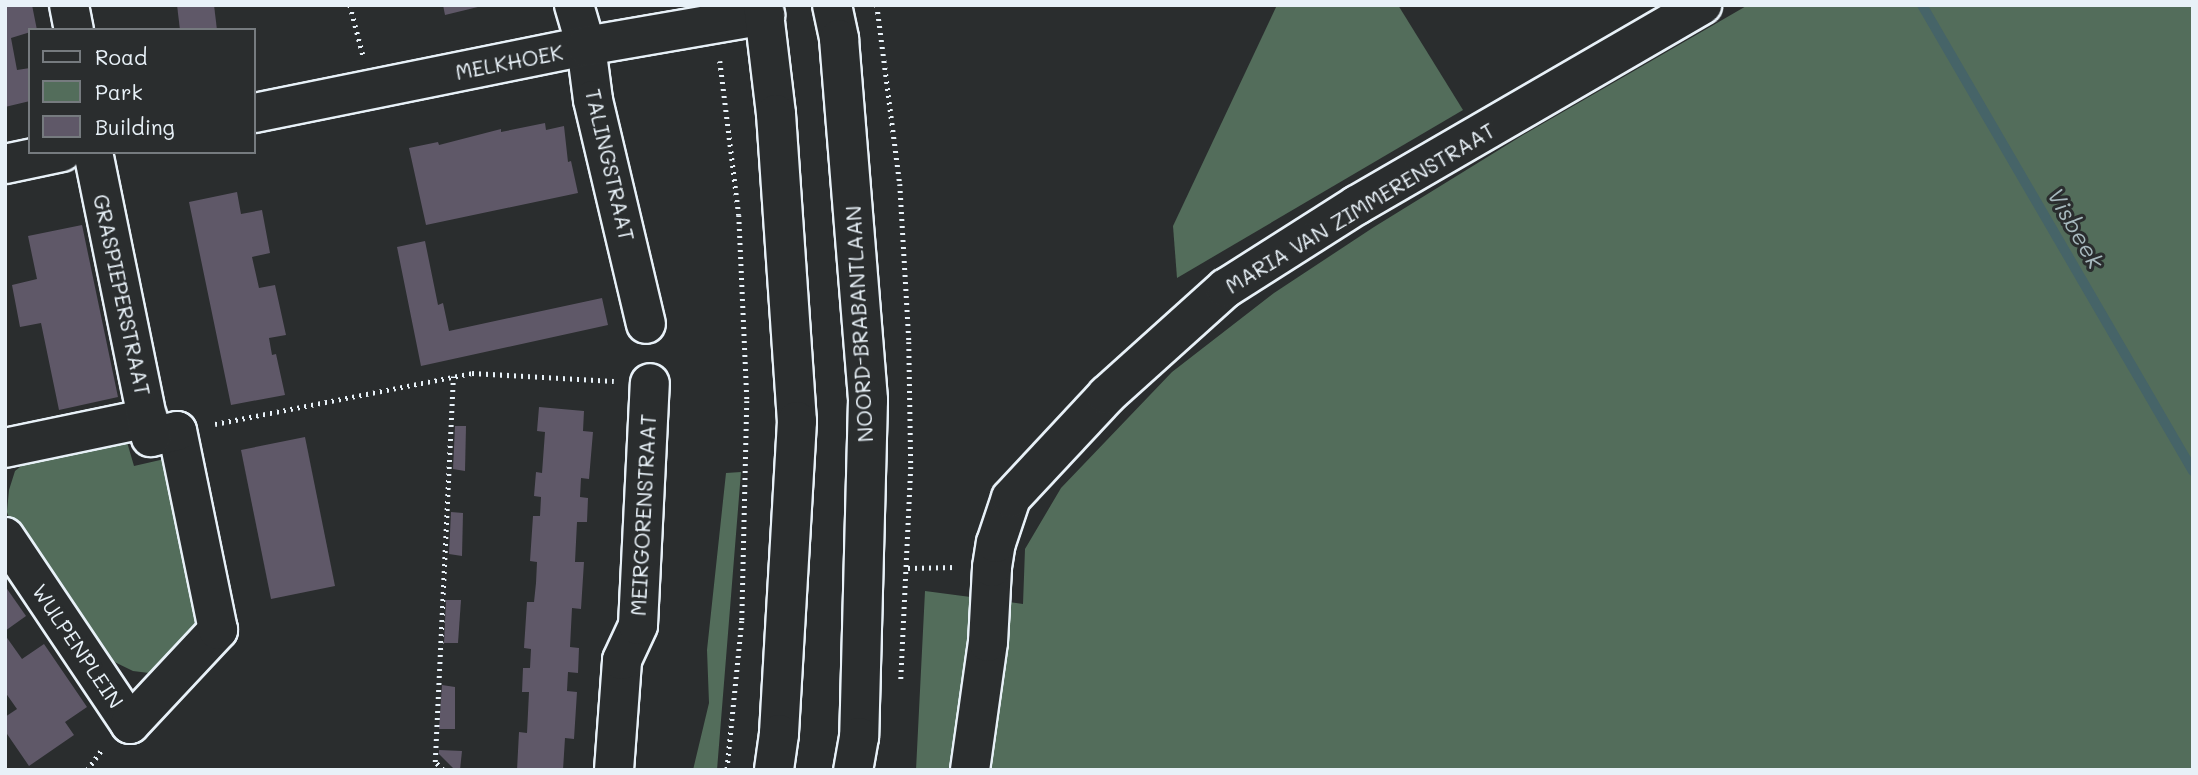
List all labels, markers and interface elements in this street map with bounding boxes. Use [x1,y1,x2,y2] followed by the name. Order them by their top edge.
[28,28,256,154] legend
[453,39,565,85] street label: MELKHOEK
[95,43,147,70] text: Road
[95,78,143,105] text: Park
[580,87,640,243] street label: TALINGSTRAAT
[95,113,175,140] text: Building
[1221,117,1499,299] street label: MARIA VAN ZIMMERENSTRAAT
[2042,183,2110,273] water label: Visbeek
[88,192,156,398] street label: GRASPIEPERSTRAAT
[840,205,878,443] street label: NOORD-BRABANTLAAN
[625,413,661,617] street label: MEIRGORENSTRAAT
[27,579,129,713] street label: WULPENPLEIN

